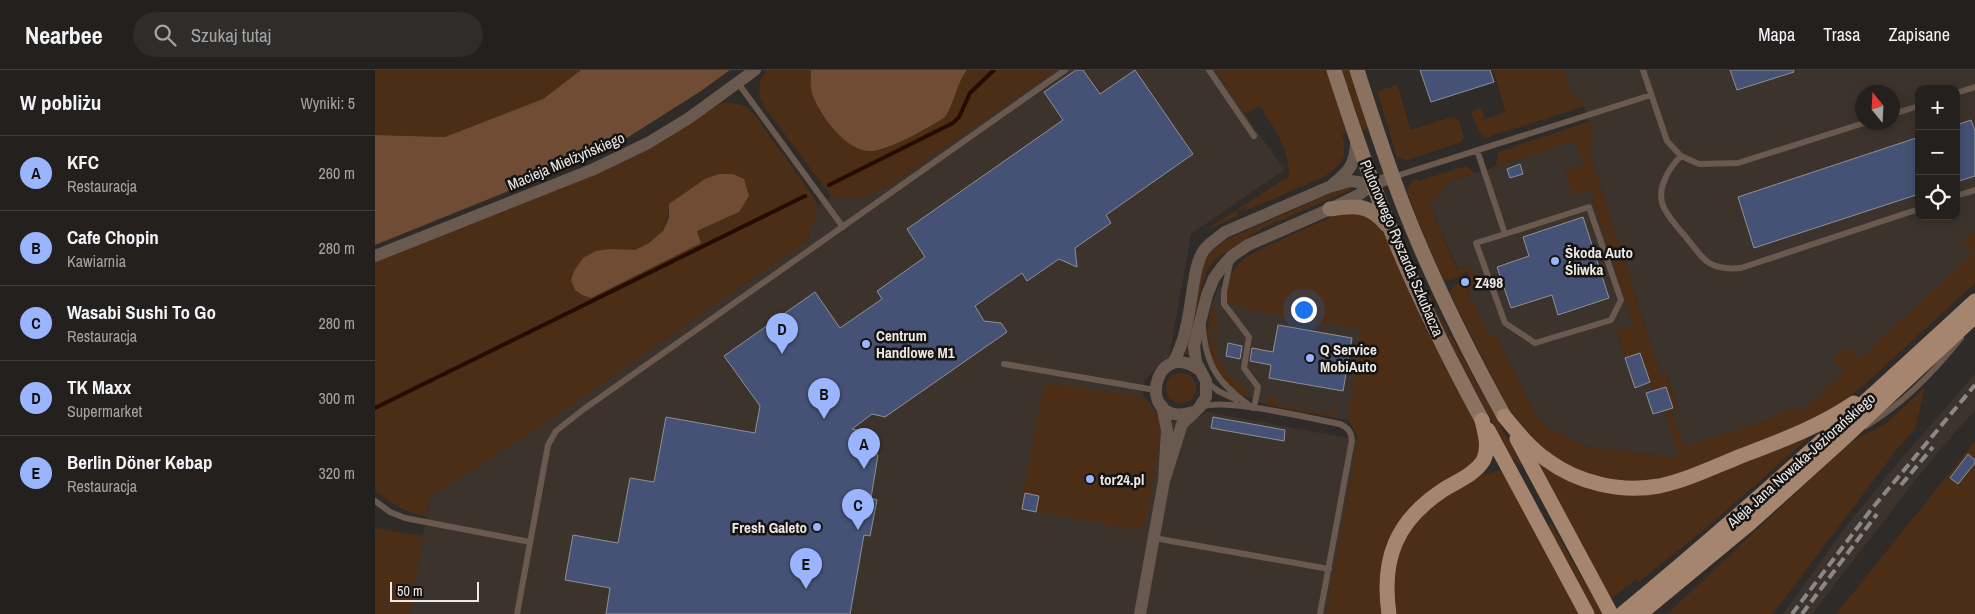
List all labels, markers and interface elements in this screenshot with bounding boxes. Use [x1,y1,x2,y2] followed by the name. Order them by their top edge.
[133,12,483,57] search box
[25,19,103,51] text: Nearbee
[151,21,179,49] icon: search
[191,22,271,48] text: Szukaj tutaj
[1758,22,1795,47] text: Mapa
[1823,22,1860,47] text: Trasa
[1888,22,1950,47] text: Zapisane
[1855,85,1900,130] north arrow
[1915,85,1960,220] map controls
[1915,85,1960,130] button: +
[20,88,101,117] text: W pobliżu
[300,92,355,114] text: Wyniki: 5
[504,127,628,195] street label: Macieja Mielżyńskiego
[1915,130,1960,175] button: −
[67,149,99,175] text: KFC
[1355,156,1449,340] street label: Plutonowego Ryszarda Szkubacza
[31,162,41,184] text: A
[319,162,355,184] text: 260 m
[67,175,137,197] text: Restauracja
[1915,175,1960,220] button: locate
[67,224,159,250] text: Cafe Chopin
[31,237,41,259] text: B
[319,237,355,259] text: 280 m
[1565,242,1633,280] place label: Škoda Auto Śliwka
[67,250,126,272] text: Kawiarnia
[1549,255,1561,267] marker: Škoda Auto Śliwka
[1475,272,1503,293] place label: Z498
[1459,276,1471,288] marker: Z498
[1291,297,1317,323] your location
[67,299,216,325] text: Wasabi Sushi To Go
[31,312,41,334] text: C
[319,312,355,334] text: 280 m
[766,313,798,354] pin: D
[67,325,137,347] text: Restauracja
[876,325,955,363] place label: Centrum Handlowe M1
[860,338,872,350] marker: Centrum Handlowe M1
[1320,339,1377,377] place label: Q Service MobiAuto
[1304,352,1316,364] marker: Q Service MobiAuto
[67,374,131,400] text: TK Maxx
[808,378,840,419] pin: B
[31,387,41,409] text: D
[319,387,355,409] text: 300 m
[1722,388,1880,533] street label: Aleja Jana Nowaka-Jeziorańskiego
[67,400,142,422] text: Supermarket
[848,428,880,469] pin: A
[67,449,212,475] text: Berlin Döner Kebap
[32,462,40,484] text: E
[319,462,355,484] text: 320 m
[1100,469,1144,490] place label: tor24.pl
[1084,473,1096,485] marker: tor24.pl
[67,475,137,497] text: Restauracja
[842,489,874,530] pin: C
[732,517,807,538] place label: Fresh Galeto
[811,521,823,533] marker: Fresh Galeto
[790,548,822,589] pin: E
[390,579,479,602] scale bar
[397,582,423,600] text: 50 m

